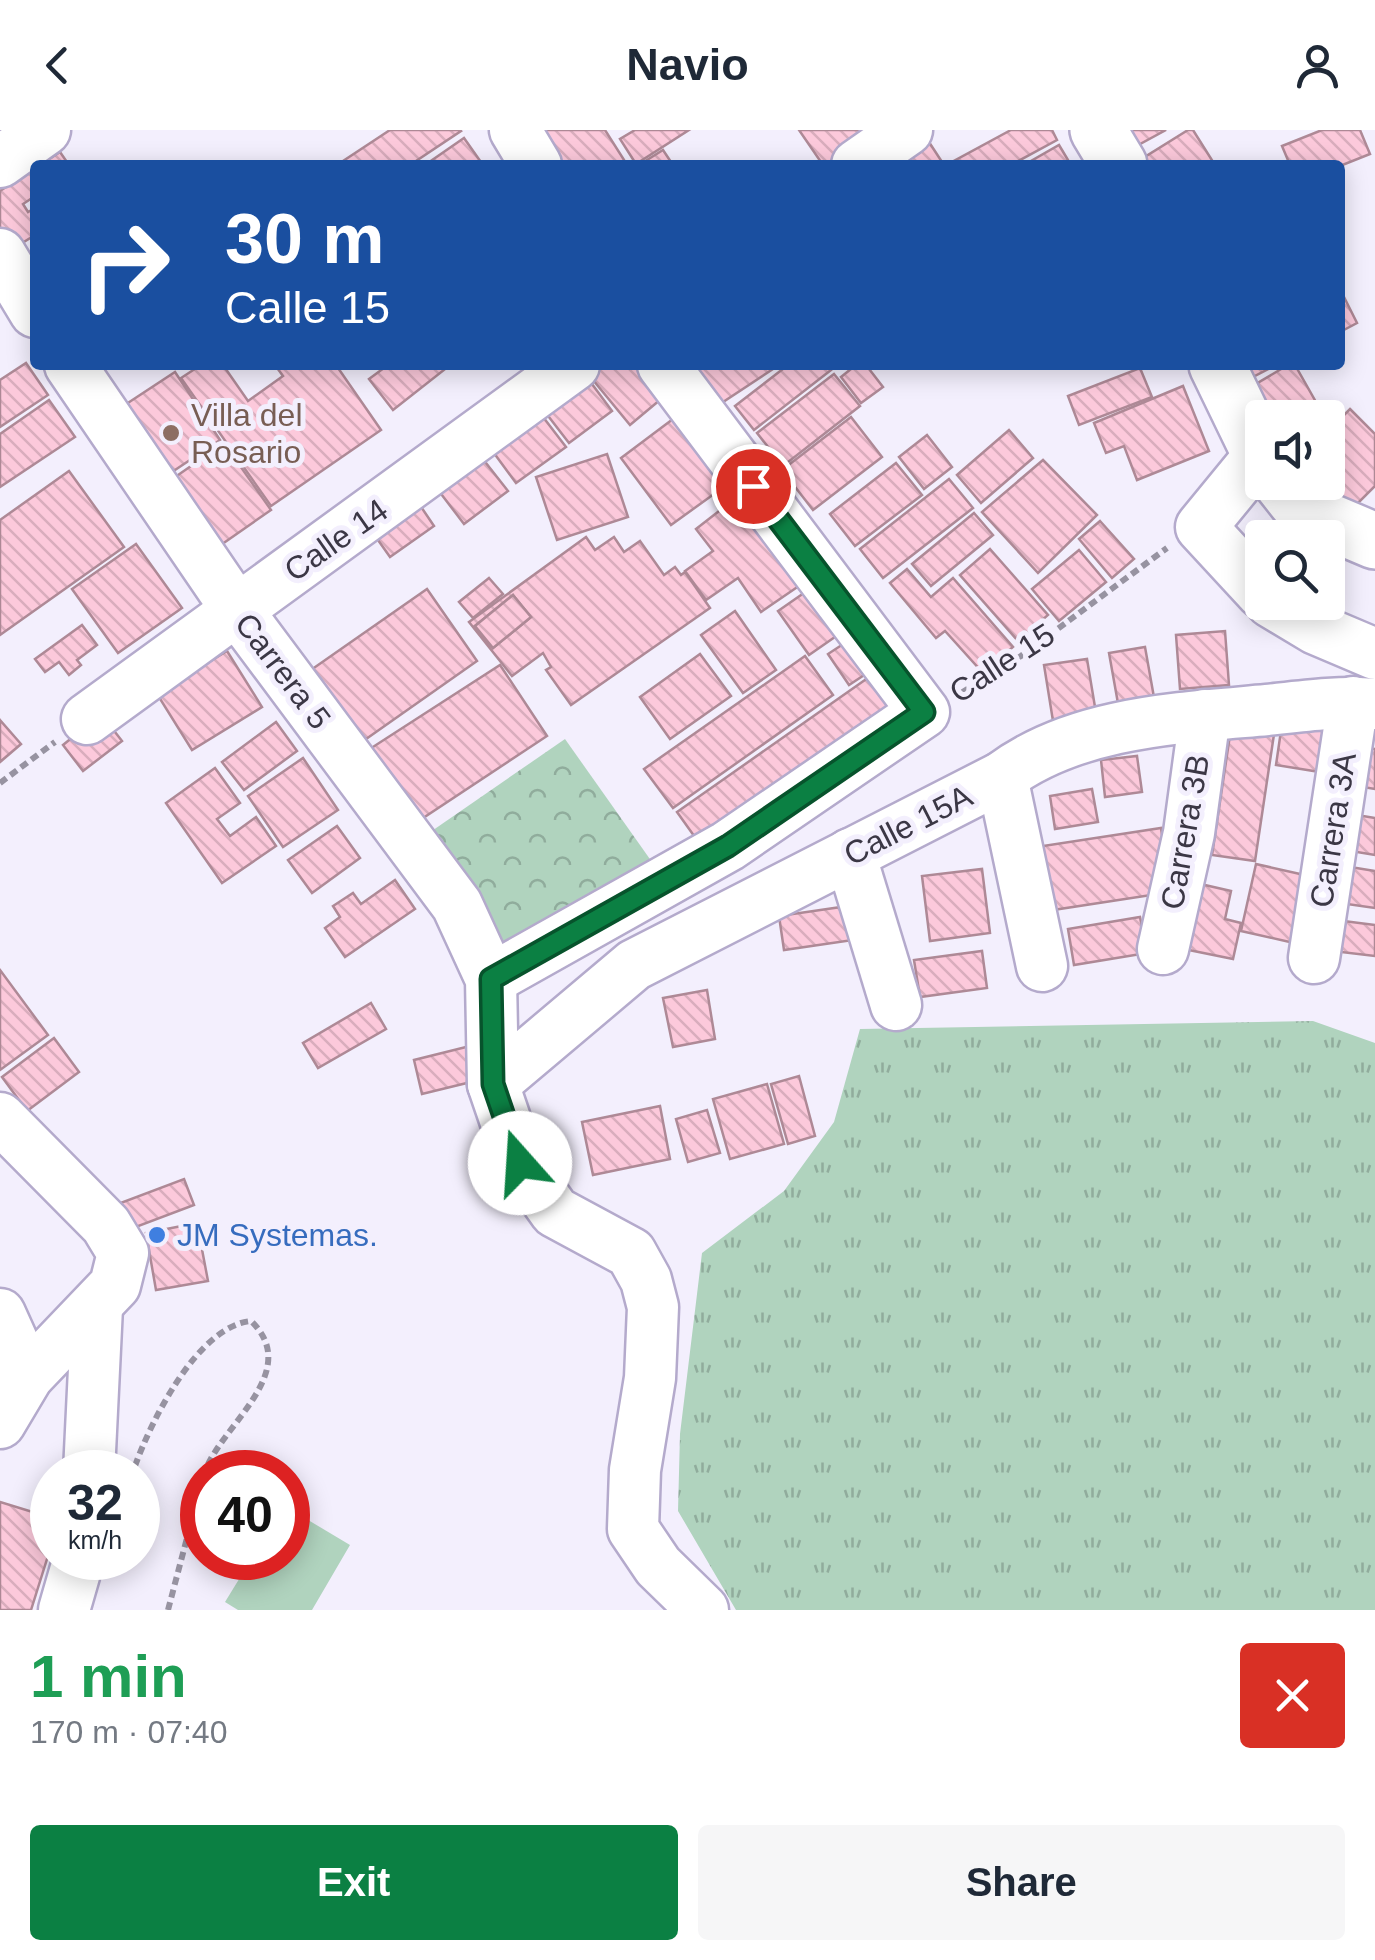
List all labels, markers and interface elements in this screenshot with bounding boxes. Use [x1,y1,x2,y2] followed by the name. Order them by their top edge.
[30,38,85,93] icon: back
[1290,38,1345,93] icon: person
[626,39,749,90] text: Navio
[60,200,190,330] icon: right
[225,200,385,278] text: 30 m
[225,282,390,333] text: Calle 15
[191,397,302,470] place label: Villa del Rosario
[1245,400,1345,620] map controls
[1245,400,1345,500] button: sound
[160,422,182,444] marker: Villa del Rosario
[711,444,796,529] pin
[726,459,781,514] icon: arrive
[278,492,394,588] street label: Calle 14
[1245,520,1345,620] button: search
[228,606,338,736] street label: Carrera 5
[943,616,1061,710] street label: Calle 15
[1303,749,1363,910] street label: Carrera 3A
[1154,752,1216,912] street label: Carrera 3B
[838,777,979,873] street label: Calle 15A
[468,1111,572,1215] position arrow
[177,1217,378,1253] place label: JM Systemas.
[146,1224,168,1246] marker: JM Systemas.
[180,1450,310,1580] speed limit sign: 40
[67,1475,123,1531] text: 32
[68,1526,122,1554] text: km/h
[30,1643,187,1710] text: 1 min
[1240,1643,1345,1748] button: close
[30,1714,227,1750] text: 170 m · 07:40
[30,1825,678,1940] button: Exit
[698,1825,1345,1940] button: Share

